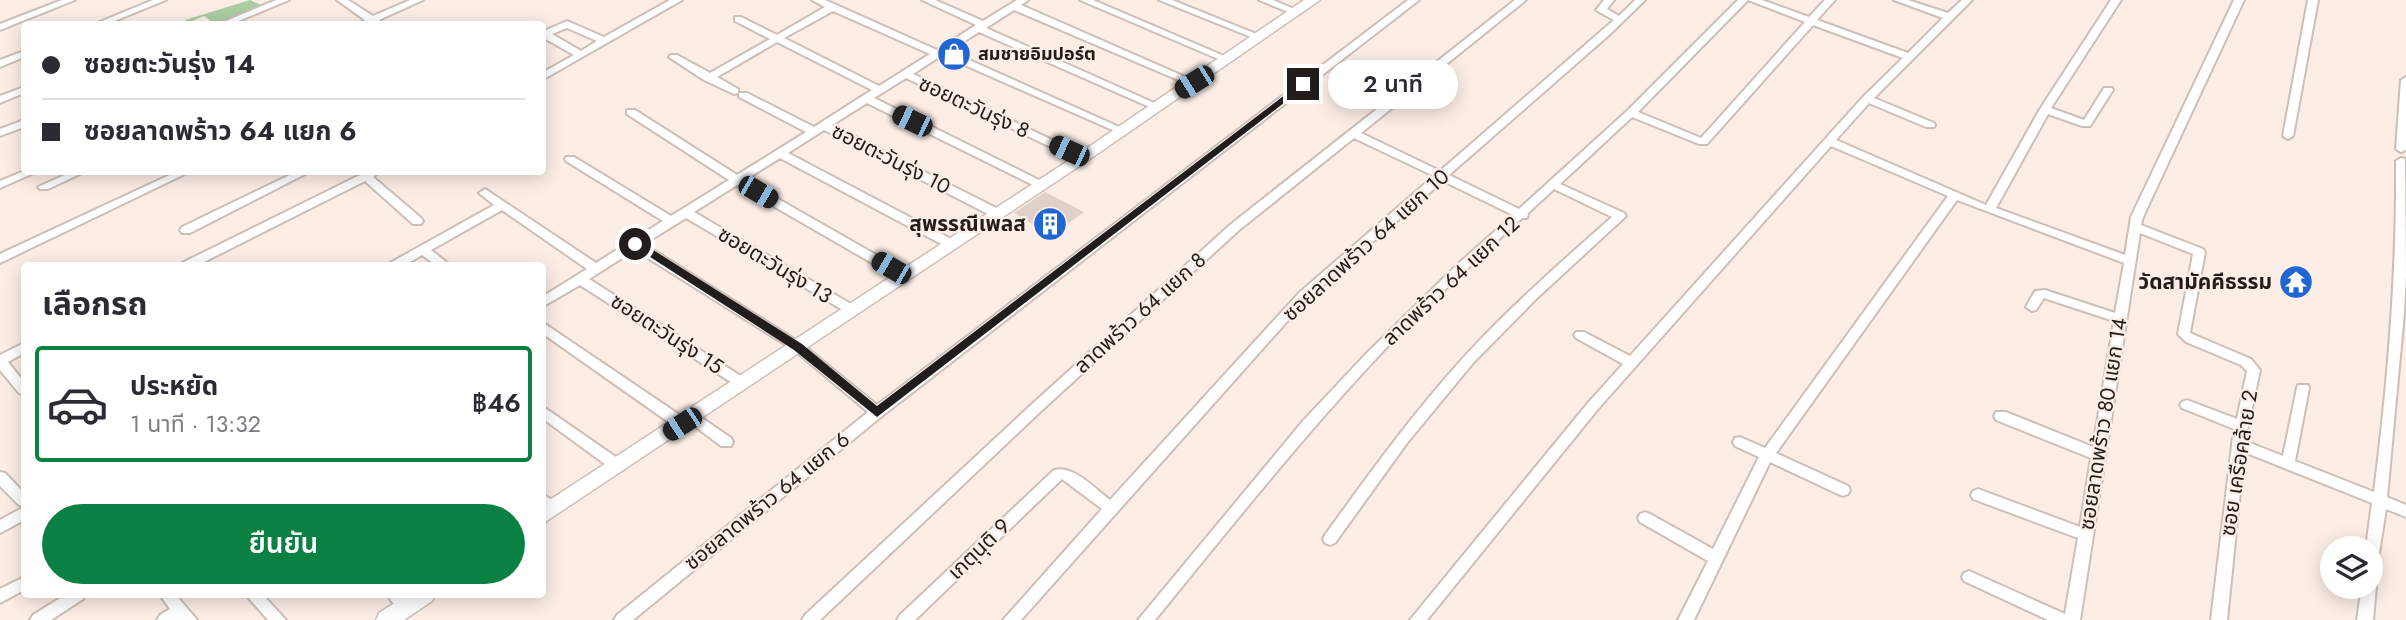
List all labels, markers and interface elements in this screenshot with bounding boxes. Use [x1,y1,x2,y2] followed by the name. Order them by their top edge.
[935,35,973,73] shop icon: สมชายอิมปอร์ต
[978,41,1096,67] place label: สมชายอิมปอร์ต
[84,45,255,83] text: ซอยตะวันรุ่ง 14
[1328,60,1457,108] callout: 2 นาที
[1171,62,1218,102] car
[1363,67,1423,101] text: 2 นาที
[914,68,1034,146] street label: ซอยตะวันรุ่ง 8
[1287,68,1319,100] route end
[889,102,936,140] car
[84,112,357,150] text: ซอยลาดพร้าว 64 แยก 6
[826,116,956,202] street label: ซอยตะวันรุ่ง 10
[1046,133,1093,169] car
[1276,162,1456,328] street label: ซอยลาดพร้าว 64 แยก 10
[735,172,782,212] car
[1031,205,1069,243] building icon: สุพรรณีเพลส
[909,209,1026,239] place label: สุพรรณีเพลส
[1376,209,1526,353] street label: ลาดพร้าว 64 แยก 12
[712,219,838,311] street label: ซอยตะวันรุ่ง 13
[619,228,651,260] route start
[1067,246,1213,380] street label: ลาดพร้าว 64 แยก 8
[868,248,915,288] car
[2277,263,2315,301] temple icon: วัดสามัคคีธรรม
[2138,267,2272,297] place label: วัดสามัคคีธรรม
[42,281,147,327] text: เลือกรถ
[605,286,729,382] street label: ซอยตะวันรุ่ง 15
[2071,316,2135,532] street label: ซอยลาดพร้าว 80 แยก 14
[130,367,218,405] text: ประหยัด
[46,373,109,436] icon: car
[472,384,521,422] text: ฿46
[2213,388,2265,538] street label: ซอย เครือคล้าย 2
[659,404,706,444] car
[130,407,261,441] text: 1 นาที · 13:32
[678,425,856,577] street label: ซอยลาดพร้าว 64 แยก 6
[42,504,525,584] button: ยืนยัน
[941,512,1017,586] street label: เกตุนุติ 9
[2320,536,2383,599] map controls
[2320,536,2383,599] button: layers

